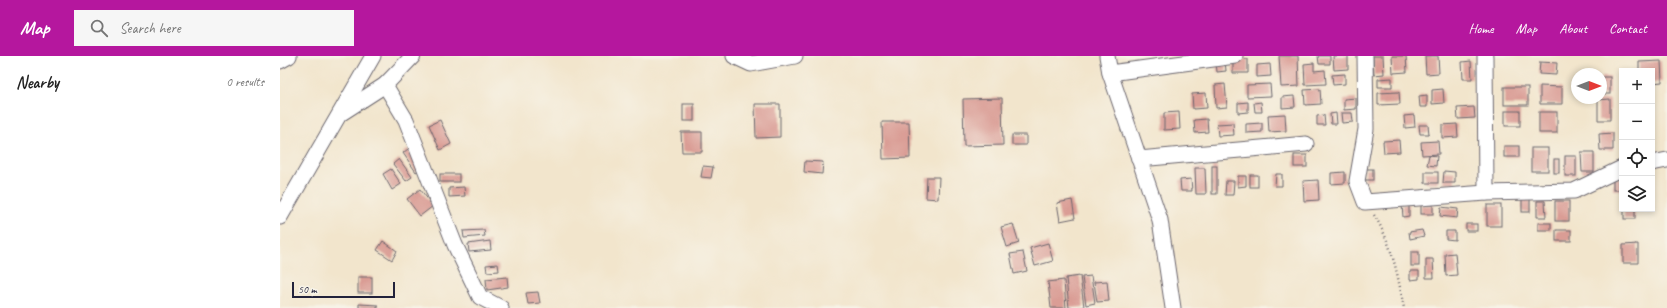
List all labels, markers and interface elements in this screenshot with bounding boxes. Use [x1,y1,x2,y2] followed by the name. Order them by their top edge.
[74,10,354,46] search box
[20,16,50,40] text: Map
[88,17,110,39] icon: search
[120,19,181,38] text: Search here
[1468,20,1494,37] text: Home
[1516,20,1537,37] text: Map
[1559,20,1587,37] text: About
[1609,20,1647,37] text: Contact
[1571,68,1607,104] north arrow
[1619,68,1655,212] map controls
[1619,68,1655,104] button: +
[16,72,59,93] text: Nearby
[226,74,264,90] text: 0 results
[1619,104,1655,140] button: −
[1619,140,1655,176] button: locate
[1619,176,1655,212] button: layers
[292,280,395,299] scale bar
[298,282,317,296] text: 50 m

